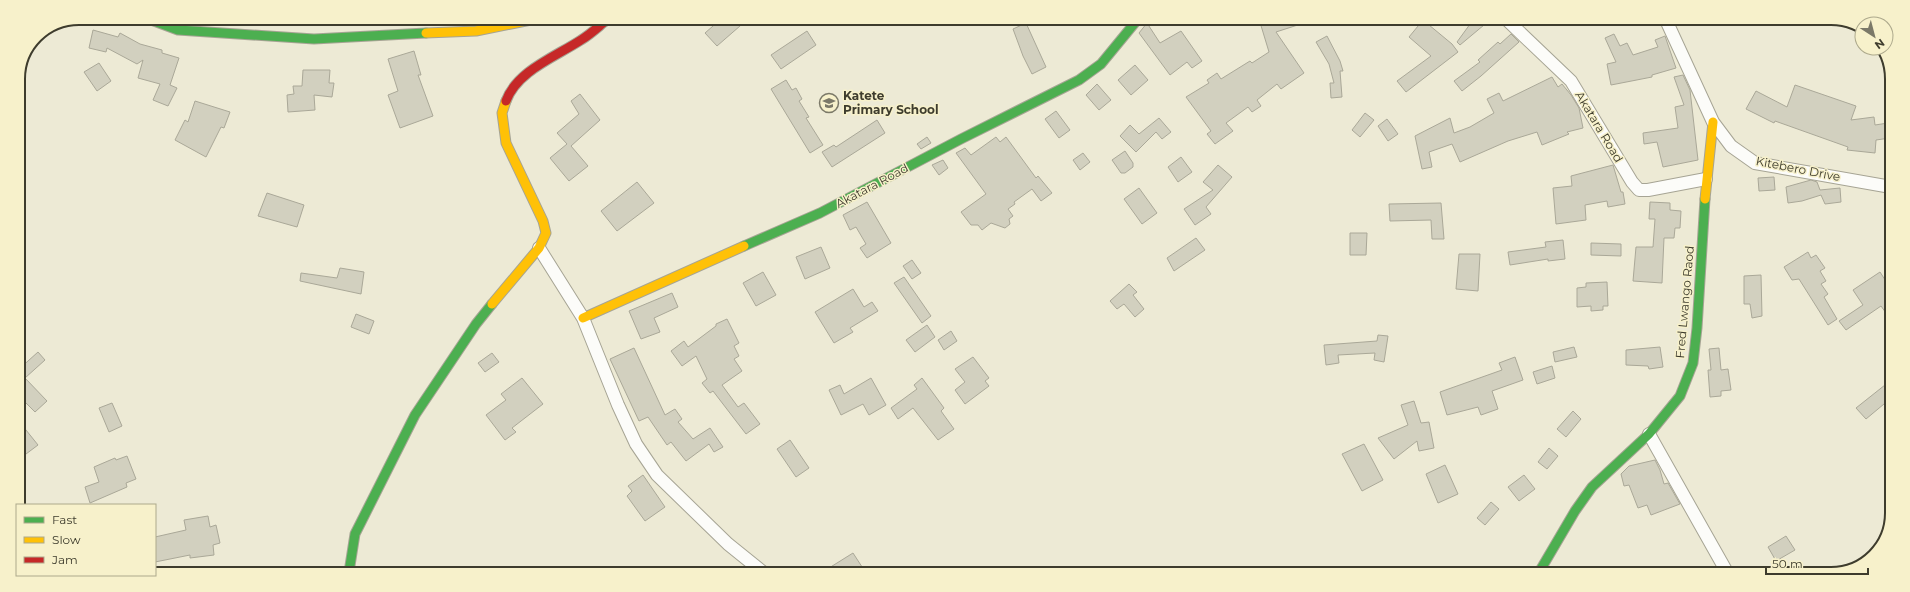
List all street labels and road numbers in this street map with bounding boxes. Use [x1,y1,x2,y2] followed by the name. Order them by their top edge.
[1572,88,1627,165] street label: Akatara Road
[1755,153,1842,184] street label: Kitebero Drive
[833,160,911,211] street label: Akatara Road
[1672,245,1697,359] street label: Fred Lwango Raod

